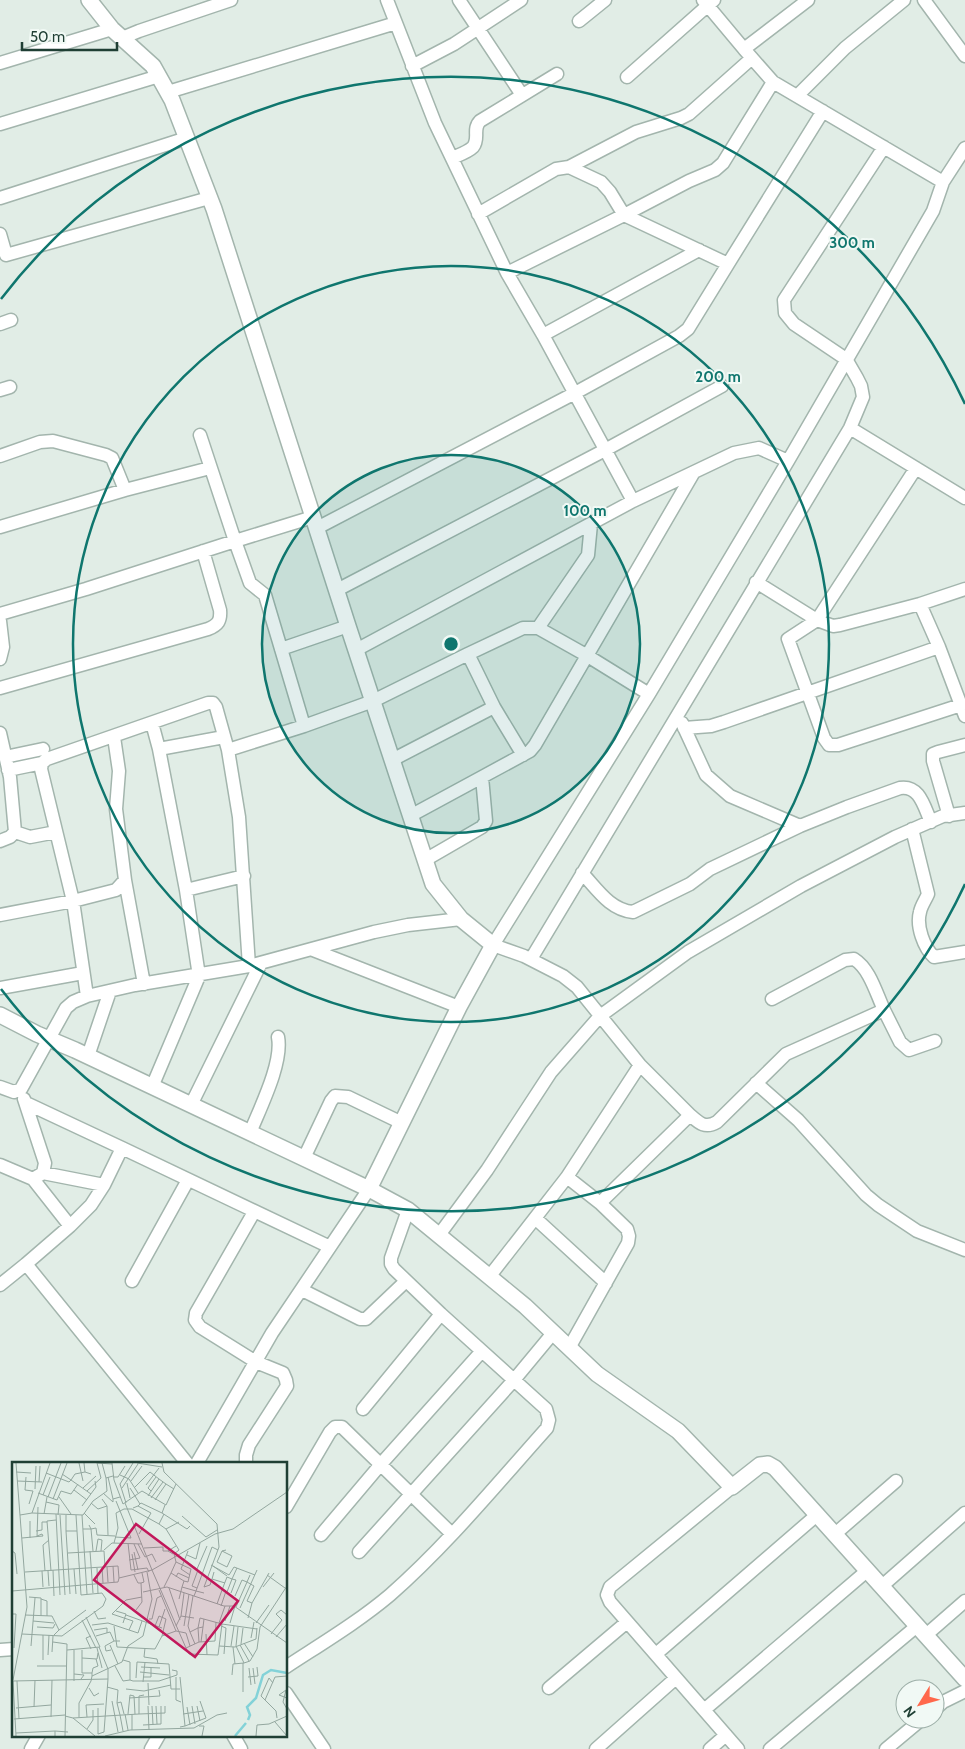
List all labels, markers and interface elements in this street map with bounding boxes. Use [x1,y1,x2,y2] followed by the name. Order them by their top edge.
[22,20,118,52] scale bar
[30,28,65,46] text: 50 m
[829,234,875,252] text: 300 m
[695,368,741,386] text: 200 m
[563,502,607,520] text: 100 m
[442,635,460,653] centre of rings
[12,1462,288,1736] inset map
[895,1679,945,1729] north arrow
[899,1702,920,1721] text: N

